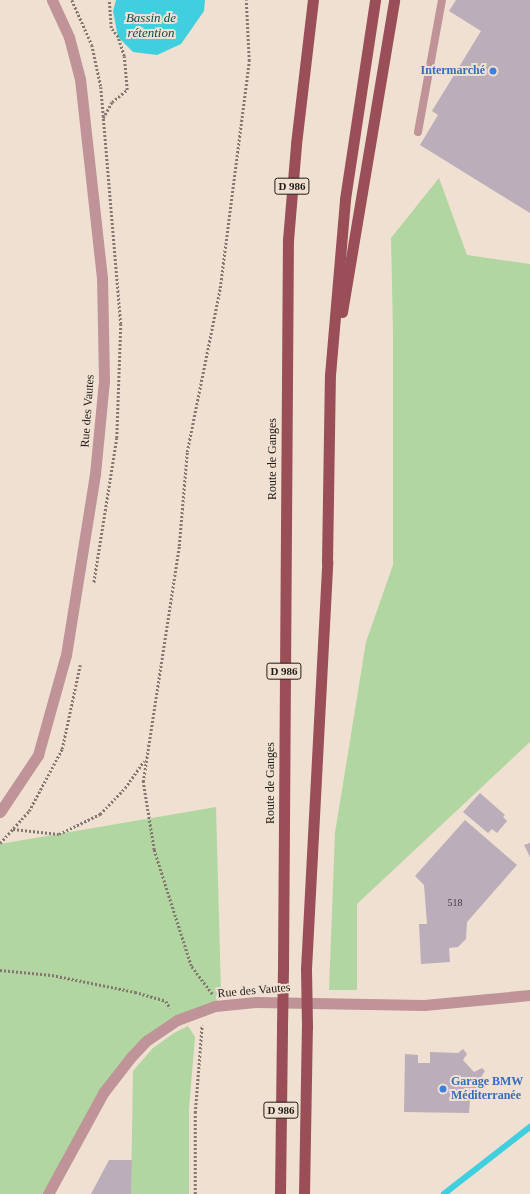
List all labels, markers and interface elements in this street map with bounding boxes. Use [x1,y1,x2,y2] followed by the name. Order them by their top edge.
[126,11,176,42] water label: Bassin de rétention
[421,64,485,78] place label: Intermarché
[488,66,498,76] marker: Intermarché
[274,177,310,195] road number: D 986
[78,374,98,448] street label: Rue des Vautes
[266,418,280,500] street label: Route de Ganges
[266,662,302,680] road number: D 986
[264,742,278,824] street label: Route de Ganges
[448,897,462,909] house number: 518
[217,981,291,1001] street label: Rue des Vautes
[451,1075,523,1103] place label: Garage BMW Méditerranée
[438,1084,448,1094] marker: Garage BMW Méditerranée
[263,1101,299,1119] road number: D 986

